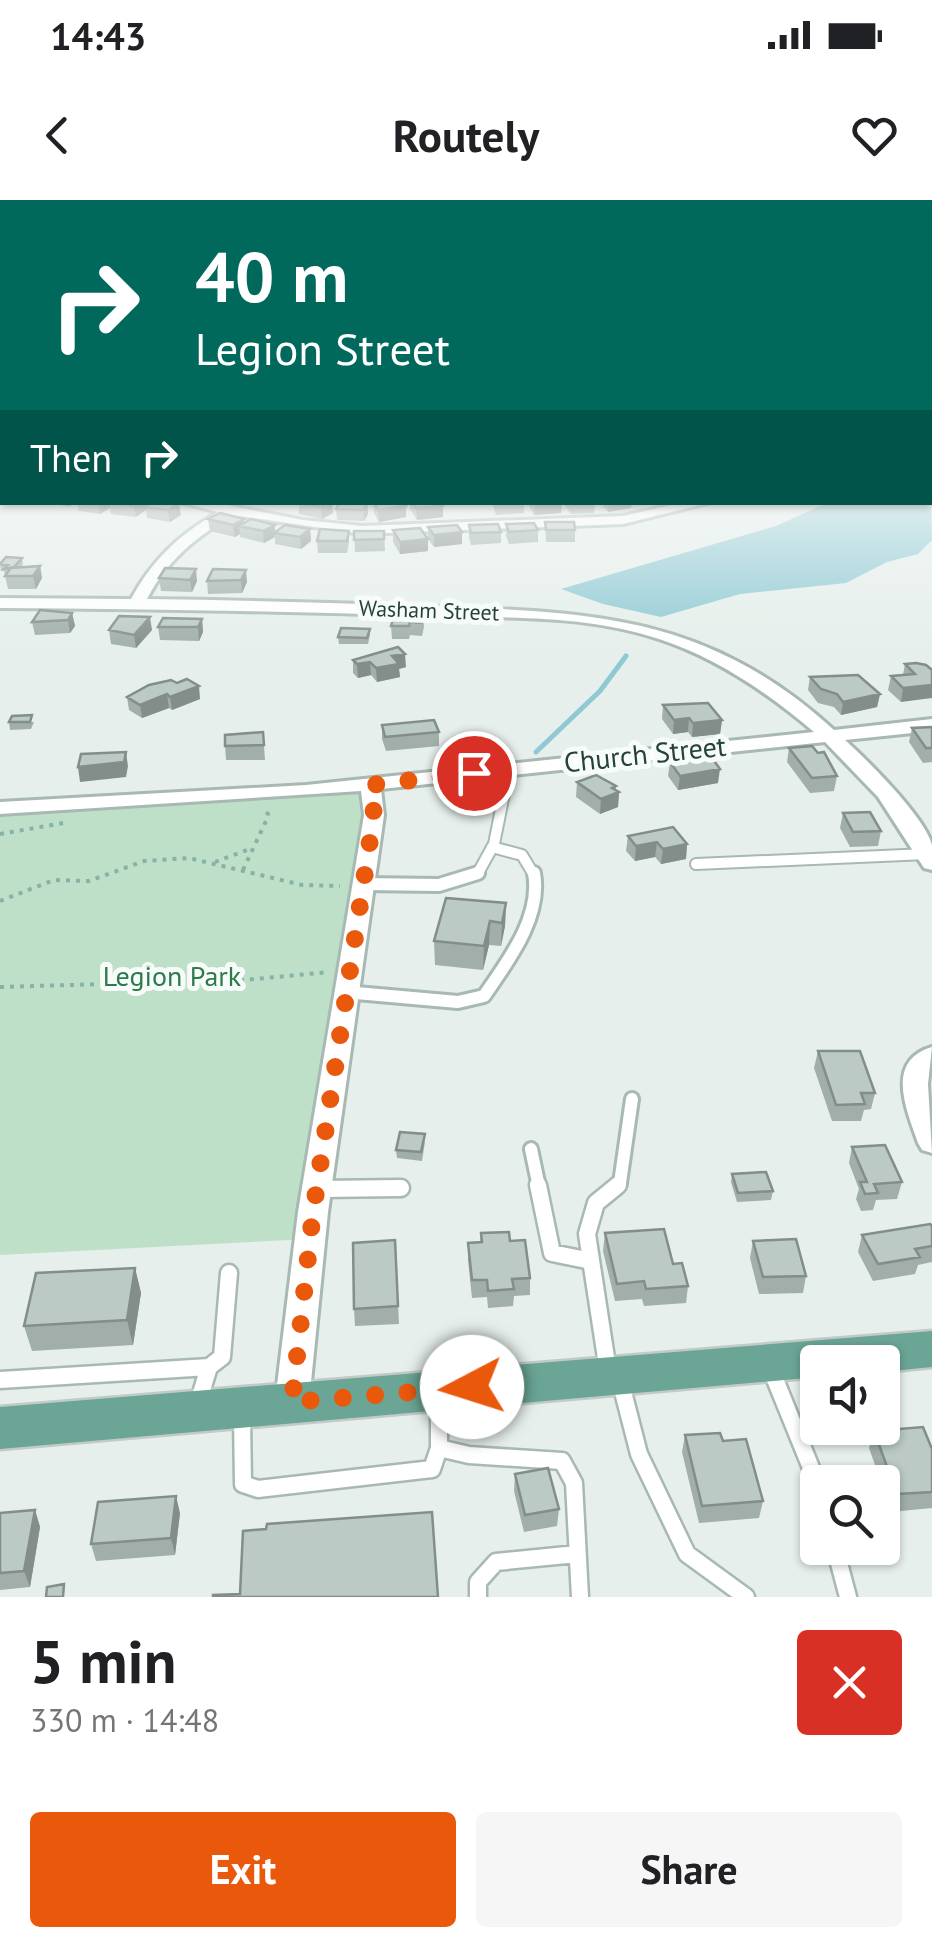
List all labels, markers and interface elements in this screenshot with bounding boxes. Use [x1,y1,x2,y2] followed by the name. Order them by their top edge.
[50,11,146,60] text: 14:43
[393,106,539,164] text: Routely
[30,108,85,163] icon: back
[847,108,902,163] icon: heart
[195,231,348,321] text: 40 m
[30,240,160,370] icon: right
[195,319,450,377] text: Legion Street
[132,430,187,485] icon: right
[30,433,112,482] text: Then
[358,594,500,626] street label: Washam Street
[562,727,728,780] street label: Church Street
[432,731,517,816] pin
[447,746,502,801] icon: arrive
[103,957,242,994] park label: Legion Park
[420,1335,524,1439] position arrow
[800,1345,900,1565] map controls
[800,1345,900,1445] button: sound
[800,1465,900,1565] button: search
[30,1622,176,1700] text: 5 min
[797,1630,902,1735] button: close
[30,1699,219,1741] text: 330 m · 14:48
[30,1812,456,1927] button: Exit
[476,1812,902,1927] button: Share

